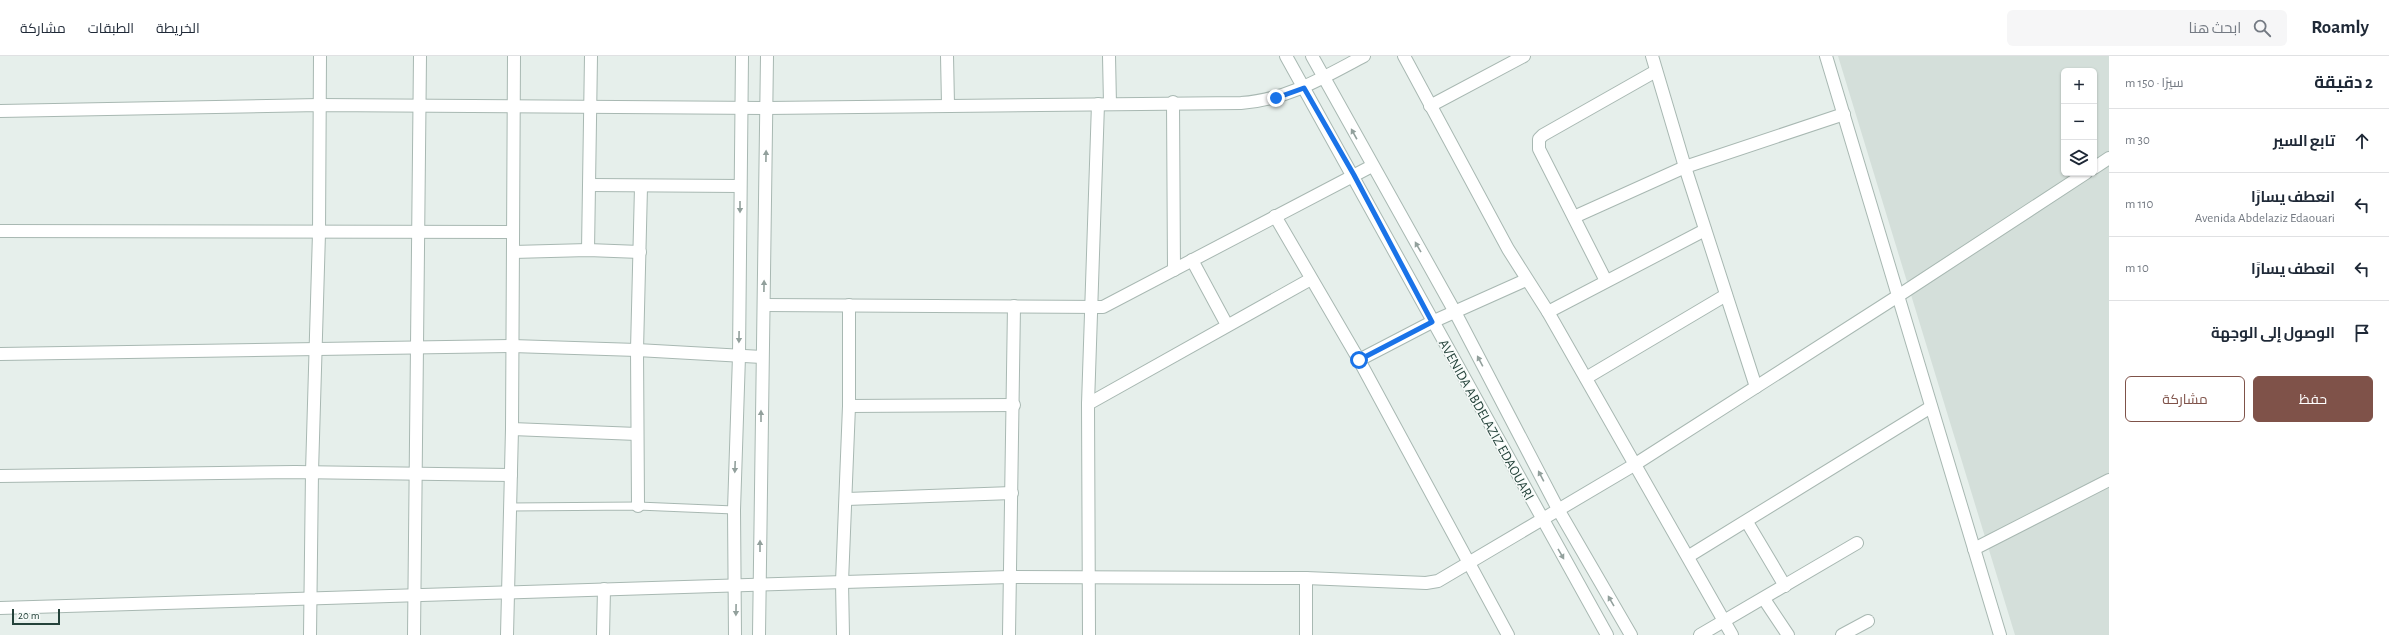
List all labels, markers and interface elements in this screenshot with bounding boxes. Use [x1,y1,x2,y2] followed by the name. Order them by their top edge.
[2007,10,2287,46] search box
[2251,17,2273,39] icon: search
[2311,18,2369,37] text: Roamly
[2189,21,2241,36] text: ابحث هنا
[20,22,66,36] text: مشاركة
[88,22,134,36] text: الطبقات
[156,22,200,36] text: الخريطة
[2061,68,2097,176] map controls
[2061,68,2097,104] button: +
[2314,74,2373,91] text: 2 دقيقة
[2125,77,2184,90] text: سيرًا · 150 m
[1267,89,1285,107] route end
[2061,104,2097,140] button: −
[1351,128,1358,139] one-way arrow
[2351,130,2373,152] icon: ahead
[2125,134,2150,147] text: 30 m
[2273,134,2335,149] text: تابع السير
[2061,140,2097,176] button: layers
[763,150,770,162] one-way arrow
[2251,190,2335,205] text: انعطف يسارًا
[2351,194,2373,216] icon: left
[2125,198,2153,211] text: 110 m
[737,201,743,214] one-way arrow
[2195,212,2335,225] text: Avenida Abdelaziz Edaouari
[1414,241,1421,253] one-way arrow
[2351,258,2373,280] icon: left
[2125,262,2149,275] text: 10 m
[2251,262,2335,277] text: انعطف يسارًا
[761,279,767,292] one-way arrow
[2351,322,2373,344] icon: arrive
[2211,326,2335,341] text: الوصول إلى الوجهة
[736,331,742,344] one-way arrow
[1436,337,1536,503] street label: AVENIDA ABDELAZIZ EDAOUARI
[1350,351,1368,369] route start
[1477,355,1484,367] one-way arrow
[2125,376,2245,422] button: مشاركة
[2253,376,2373,422] button: حفظ
[758,409,764,422] one-way arrow
[732,461,738,474] one-way arrow
[1538,470,1544,482] one-way arrow
[757,539,763,552] one-way arrow
[1558,548,1565,560] one-way arrow
[1608,595,1615,607] one-way arrow
[732,604,739,616] one-way arrow
[12,607,60,626] scale bar
[18,610,39,621] text: 20 m

